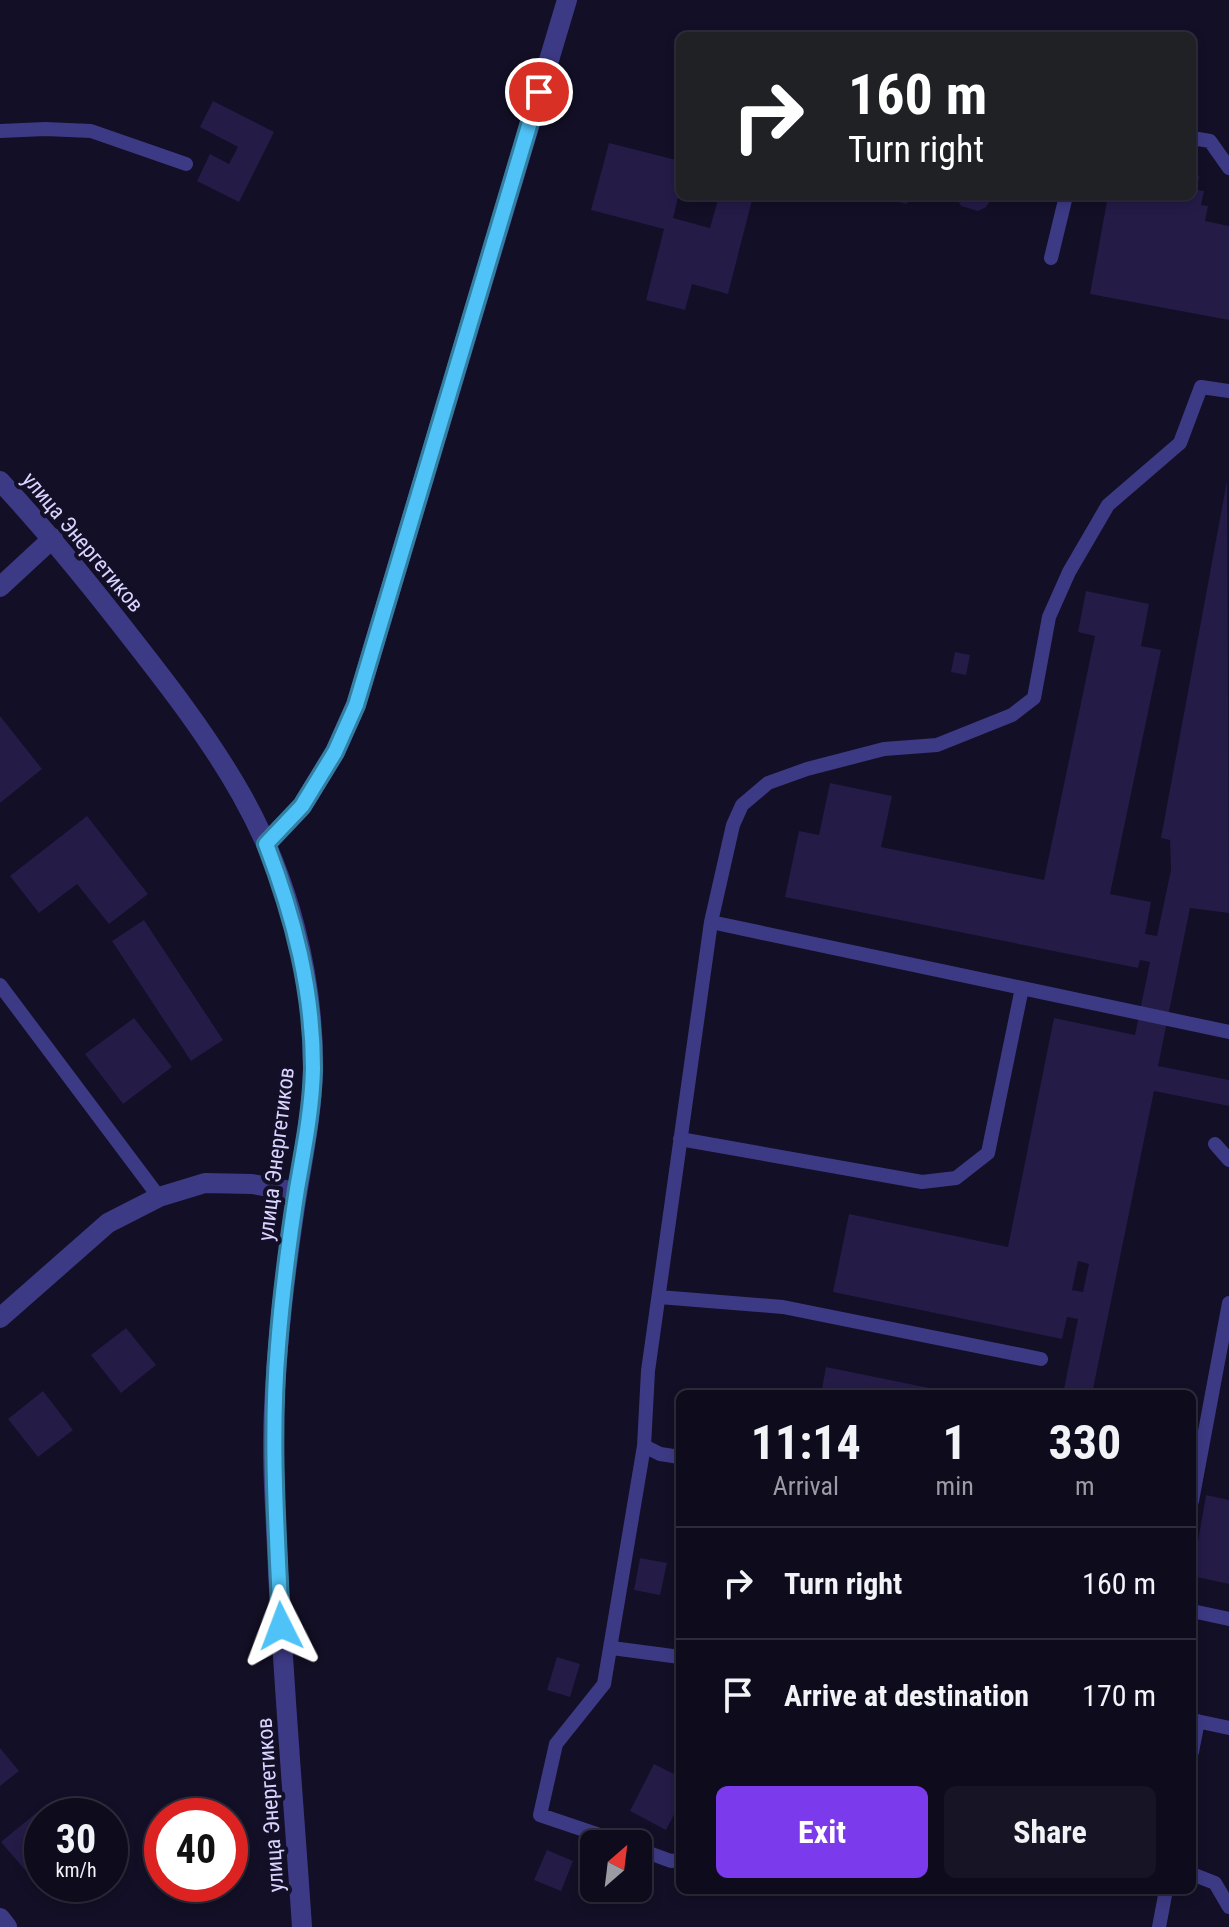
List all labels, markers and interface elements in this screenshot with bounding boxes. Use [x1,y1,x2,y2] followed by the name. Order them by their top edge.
[505,58,573,126] pin
[848,62,987,128] text: 160 m
[716,64,820,168] icon: right
[517,70,561,114] icon: arrive
[848,129,984,171] text: Turn right
[17,467,149,617] street label: улица Энергетиков
[253,1066,299,1242] street label: улица Энергетиков
[751,1414,861,1471] text: 11:14
[943,1414,967,1471] text: 1
[1048,1414,1121,1471] text: 330
[773,1471,839,1501] text: Arrival
[936,1471,974,1501] text: min
[1075,1471,1095,1501] text: m
[716,1561,760,1605] icon: right
[784,1566,902,1601] text: Turn right
[1082,1566,1156,1601] text: 160 m
[239,1584,323,1668] position arrow
[716,1673,760,1717] icon: arrive
[784,1678,1029,1713] text: Arrive at destination
[1082,1678,1156,1713] text: 170 m
[251,1717,289,1893] street label: улица Энергетиков
[716,1786,928,1878] button: Exit
[944,1786,1156,1878] button: Share
[144,1798,248,1902] speed limit sign: 40
[56,1816,96,1863] text: 30
[580,1830,652,1902] north arrow
[580,1830,652,1902] map controls
[55,1858,97,1882] text: km/h

